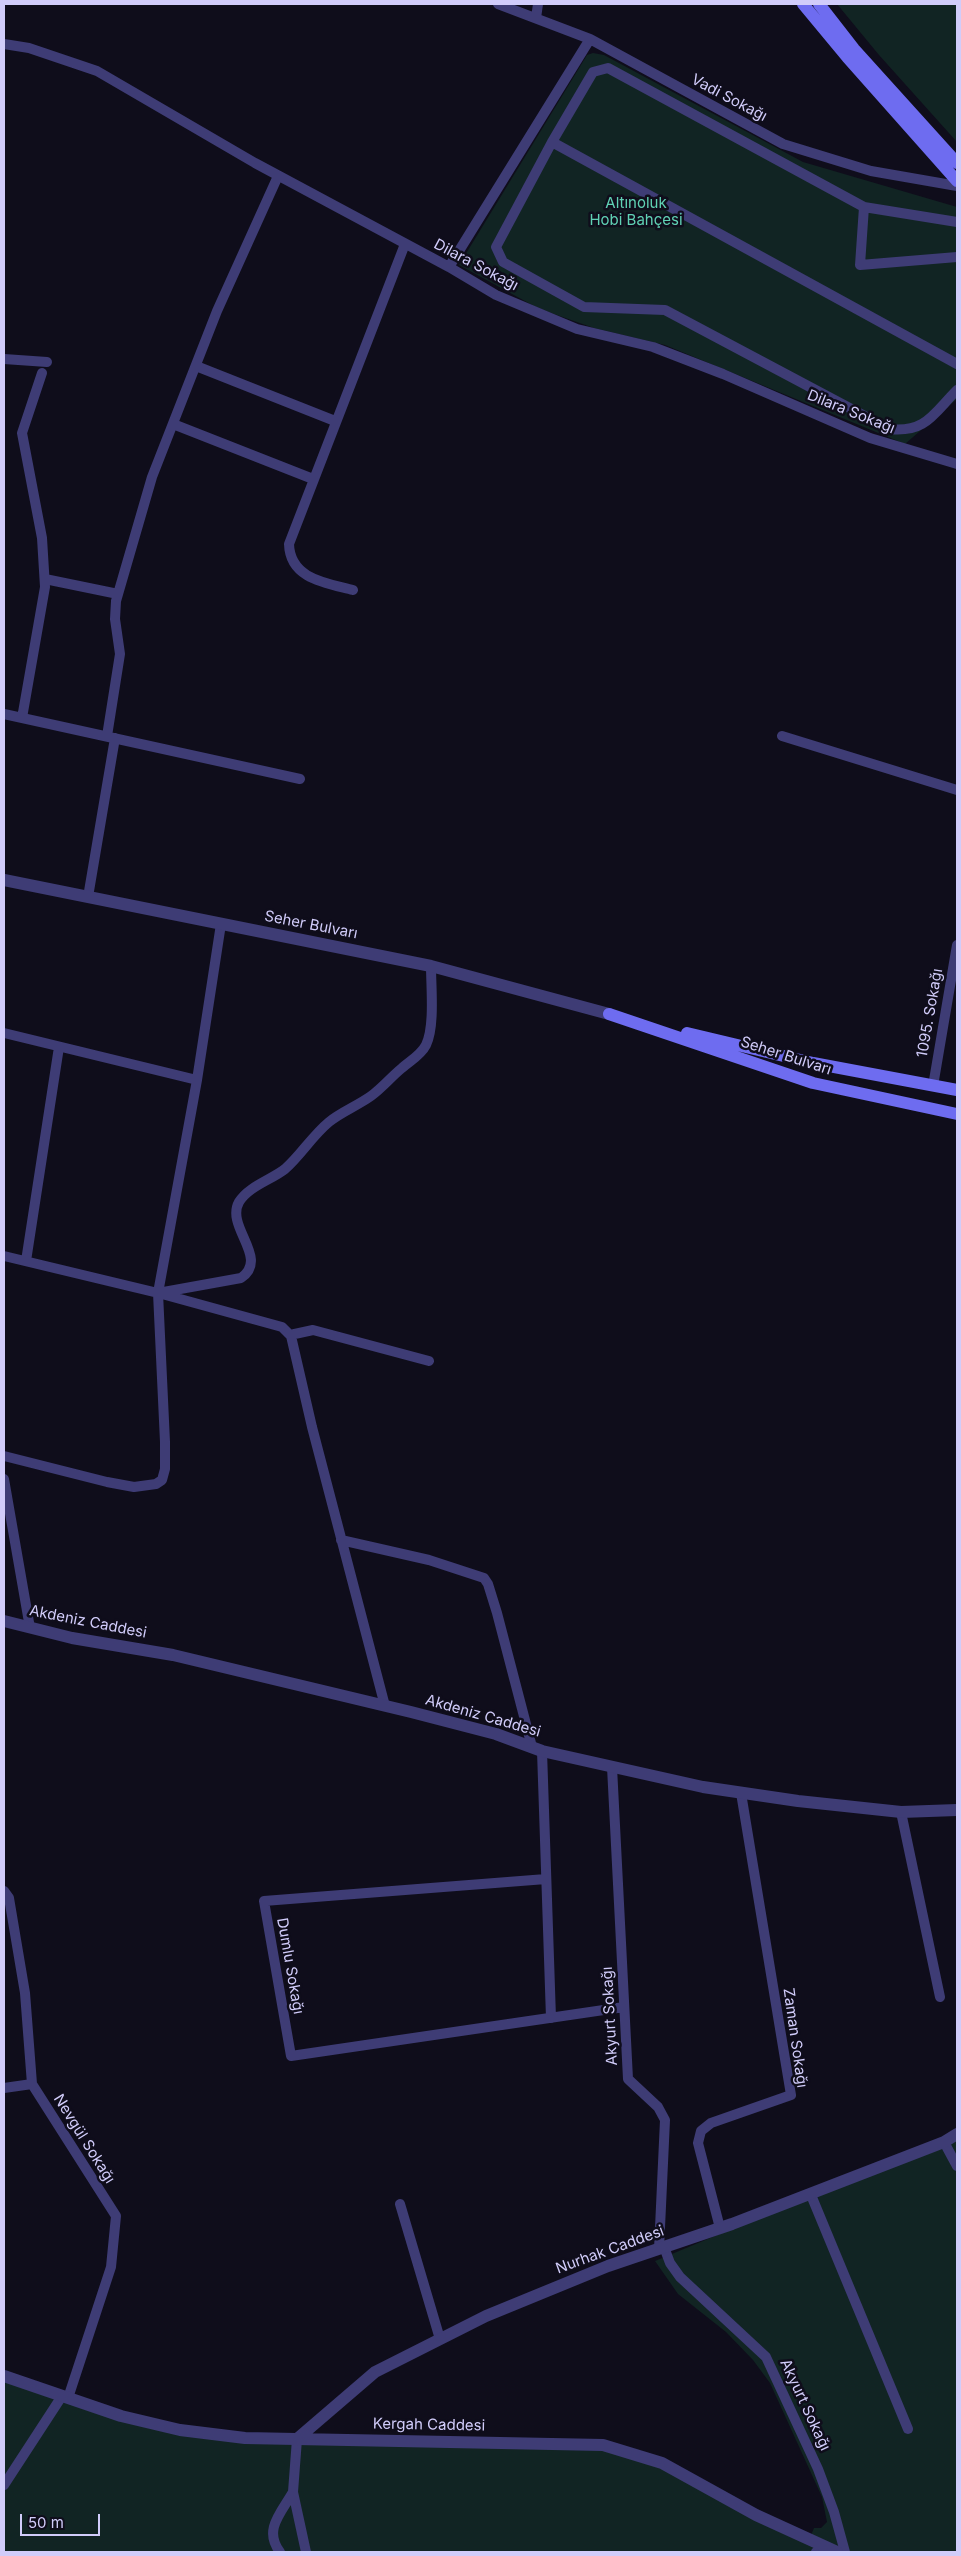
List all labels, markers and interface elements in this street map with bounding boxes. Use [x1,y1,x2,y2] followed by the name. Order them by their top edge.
[688,71,770,125] street label: Vadi Sokağı
[589,194,683,229] park label: Altınoluk Hobi Bahçesi
[431,235,521,295] street label: Dilara Sokağı
[805,386,897,438] street label: Dilara Sokağı
[263,907,359,943] street label: Seher Bulvarı
[913,967,947,1059] street label: 1095. Sokağı
[738,1033,834,1079] street label: Seher Bulvarı
[28,1602,148,1642] street label: Akdeniz Caddesi
[423,1691,543,1741] street label: Akdeniz Caddesi
[273,1916,307,2016] street label: Dumlu Sokağı
[598,1966,622,2066] street label: Akyurt Sokağı
[779,1987,811,2089] street label: Zaman Sokağı
[49,2091,119,2187] street label: Nevgül Sokağı
[553,2222,667,2278] street label: Nurhak Caddesi
[776,2356,834,2454] street label: Akyurt Sokağı
[373,2415,485,2435] street label: Kergah Caddesi
[22,2504,102,2536] scale bar
[28,2513,64,2532] text: 50 m

